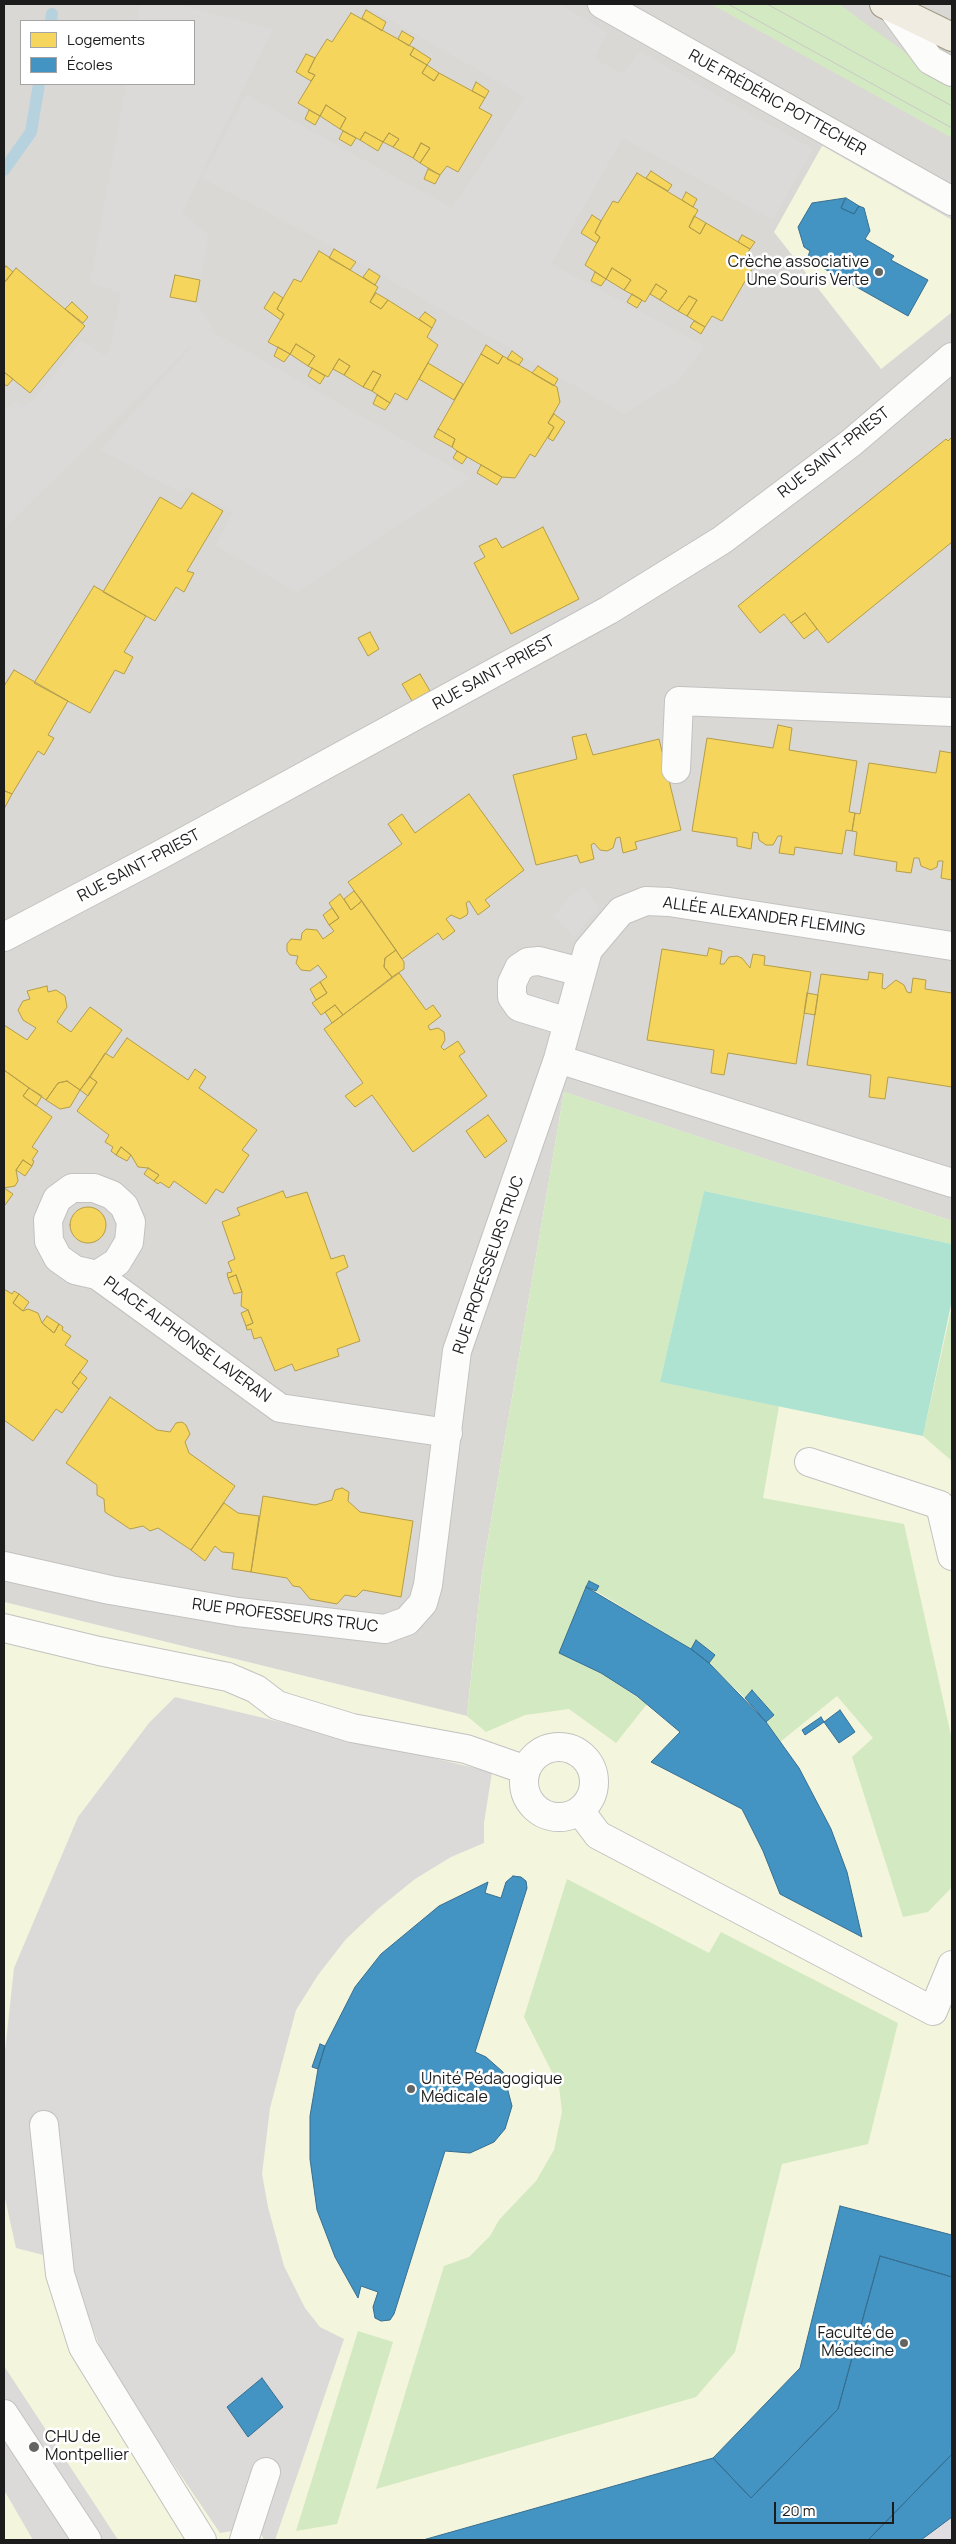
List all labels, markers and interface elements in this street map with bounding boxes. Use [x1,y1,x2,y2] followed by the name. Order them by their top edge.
[20,20,195,85] legend
[67,29,145,50] text: Logements
[685,46,869,160] street label: RUE FRÉDÉRIC POTTECHER
[67,54,113,75] text: Écoles
[728,253,869,291] place label: Crèche associative Une Souris Verte
[873,266,885,278] marker: Crèche associative Une Souris Verte
[774,404,894,502] street label: RUE SAINT-PRIEST
[430,632,558,714] street label: RUE SAINT-PRIEST
[74,826,204,906] street label: RUE SAINT-PRIEST
[662,893,866,941] street label: ALLÉE ALEXANDER FLEMING
[449,1173,529,1357] street label: RUE PROFESSEURS TRUC
[100,1273,274,1407] street label: PLACE ALPHONSE LAVERAN
[191,1595,379,1637] street label: RUE PROFESSEURS TRUC
[421,2070,562,2108] place label: Unité Pédagogique Médicale
[405,2083,417,2095] marker: Unité Pédagogique Médicale
[817,2324,894,2362] place label: Faculté de Médecine
[898,2337,910,2349] marker: Faculté de Médecine
[45,2428,129,2466] place label: CHU de Montpellier
[27,2440,41,2454] marker: CHU de Montpellier
[776,2492,896,2524] scale bar
[782,2500,815,2521] text: 20 m

